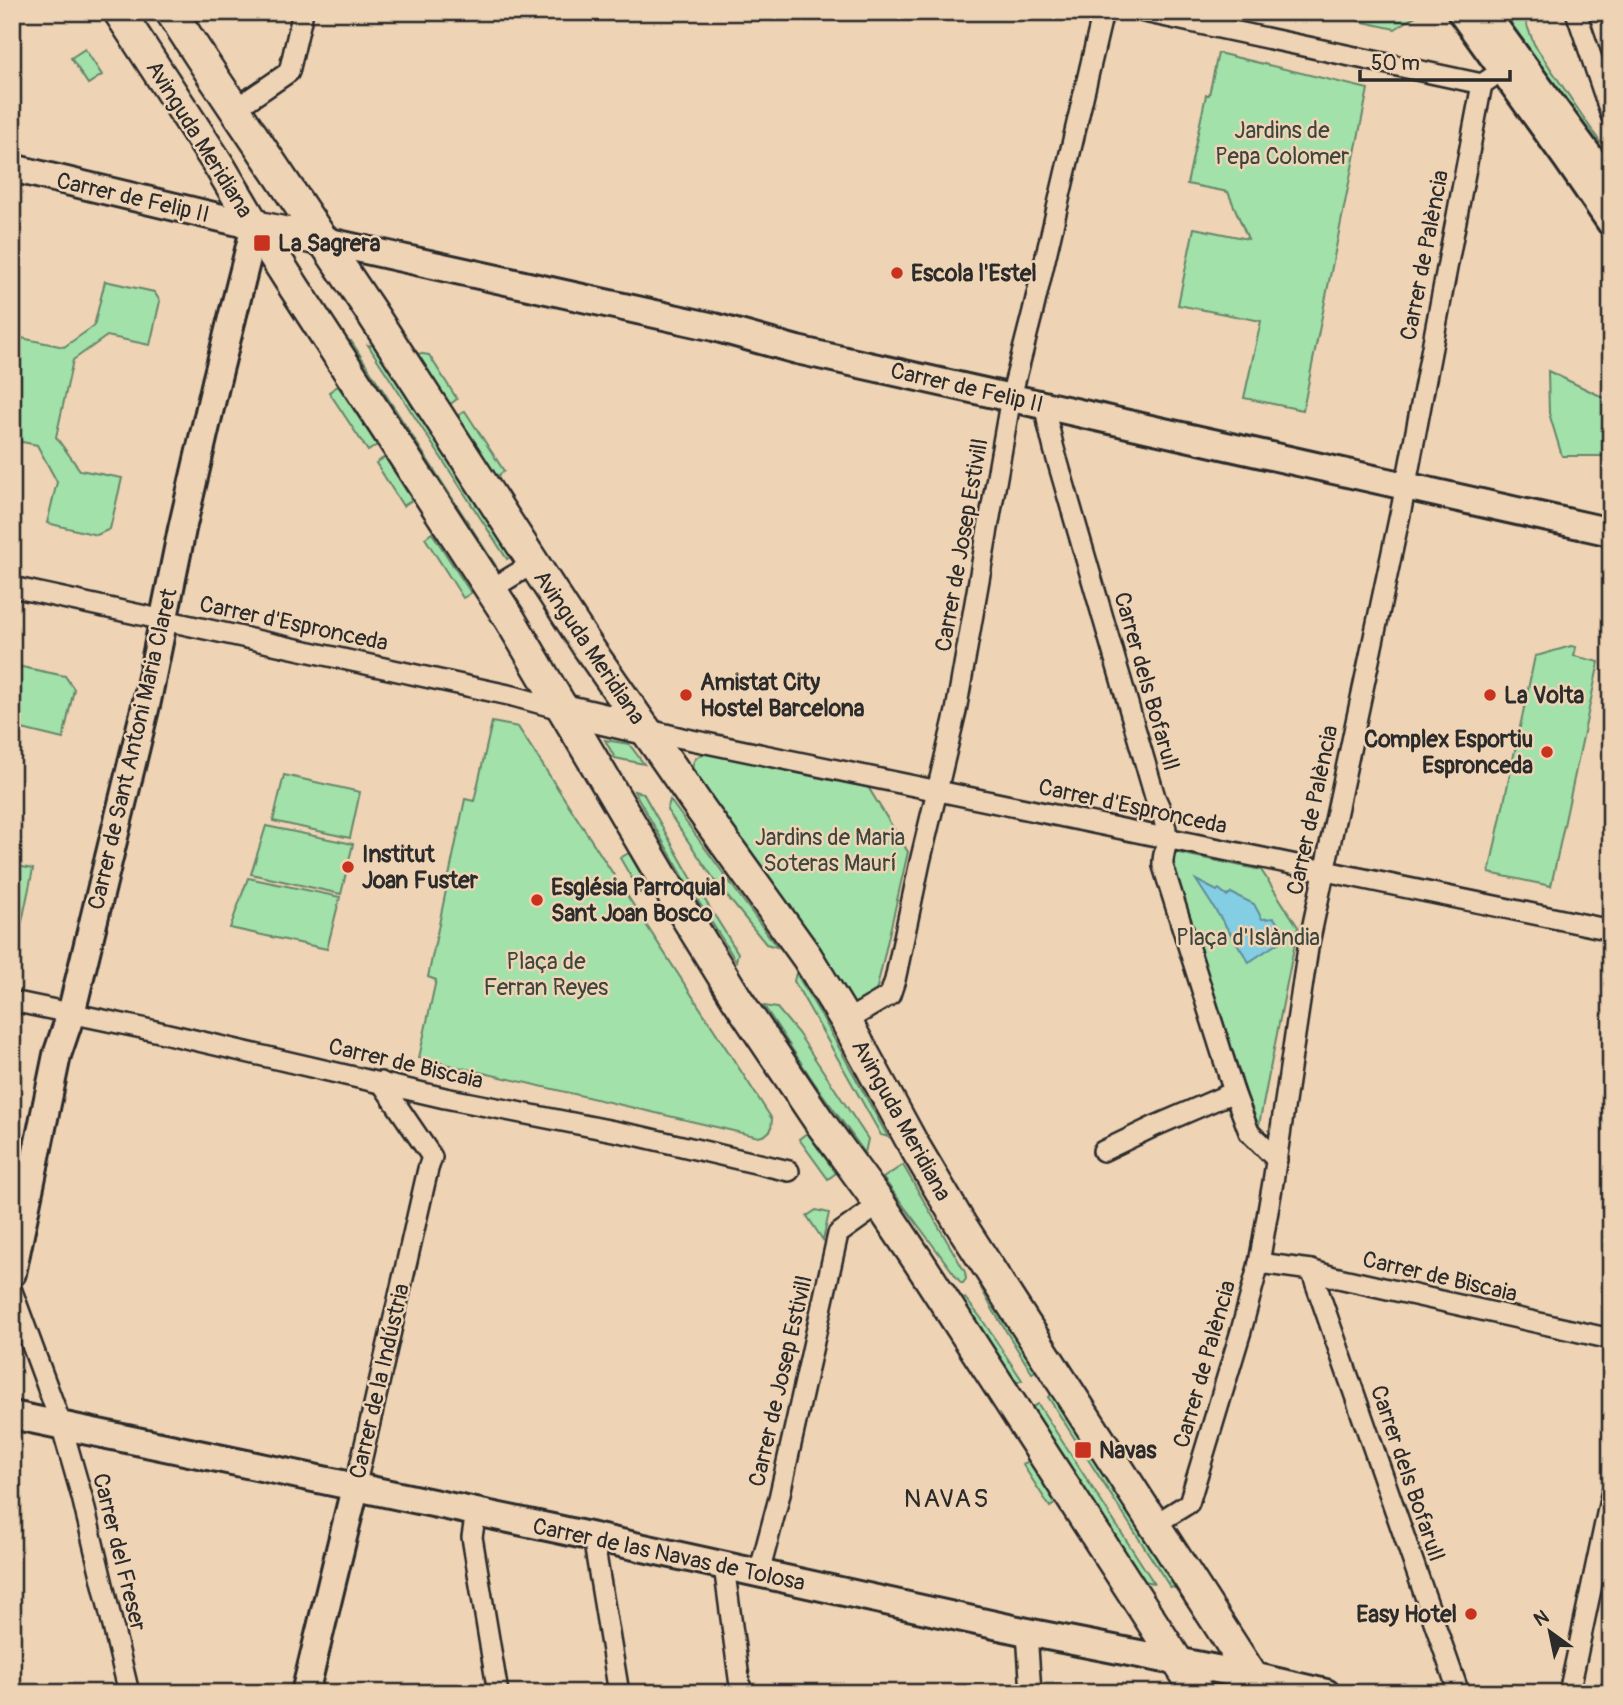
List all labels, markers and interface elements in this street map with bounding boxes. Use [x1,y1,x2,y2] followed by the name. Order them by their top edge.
[1360,38,1511,82] scale bar
[1371,50,1420,77] text: 50 m
[140,55,260,223] street label: Avinguda Meridiana
[1215,116,1349,171] park label: Jardins de Pepa Colomer
[54,166,212,229] street label: Carrer de Felip II
[1394,167,1455,343] street label: Carrer de Palència
[278,229,381,258] place label: La Sagrera
[252,233,272,253] marker: La Sagrera
[911,259,1037,288] place label: Escola l'Estel
[889,265,905,281] marker: Escola l'Estel
[888,356,1046,419] street label: Carrer de Felip II
[928,436,995,654] street label: Carrer de Josep Estivill
[527,564,652,730] street label: Avinguda Meridiana
[81,585,184,913] street label: Carrer de Sant Antoni Maria Claret
[197,589,391,658] street label: Carrer d'Espronceda
[1107,589,1186,774] street label: Carrer dels Bofarull
[700,668,865,723] place label: Amistat City Hostel Barcelona
[1504,681,1585,710] place label: La Volta
[678,687,694,703] marker: Amistat City Hostel Barcelona
[1482,687,1498,703] marker: La Volta
[1280,723,1345,898] street label: Carrer de Palència
[1364,725,1533,780] place label: Complex Esportiu Espronceda
[1539,744,1555,760] marker: Complex Esportiu Espronceda
[1036,772,1230,841] street label: Carrer d'Espronceda
[755,823,905,878] park label: Jardins de Maria Soteras Maurí
[362,840,479,895] place label: Institut Joan Fuster
[340,859,356,875] marker: Institut Joan Fuster
[551,873,726,928] place label: Església Parroquial Sant Joan Bosco
[529,892,545,908] marker: Església Parroquial Sant Joan Bosco
[1176,923,1320,952] park label: Plaça d'Islàndia
[484,947,608,1002] park label: Plaça de Ferran Reyes
[326,1032,486,1095] street label: Carrer de Biscaia
[845,1034,958,1206] street label: Avinguda Meridiana
[1360,1245,1520,1308] street label: Carrer de Biscaia
[742,1273,819,1489] street label: Carrer de Josep Estivill
[1167,1277,1242,1451] street label: Carrer de Palència
[343,1281,416,1482] street label: Carrer de la Indústria
[1364,1381,1451,1565] street label: Carrer dels Bofarull
[1099,1436,1157,1465] place label: Navas
[1073,1440,1093,1460] marker: Navas
[86,1470,153,1634] street label: Carrer del Freser
[904,1483,990,1515] district label: NAVAS
[530,1511,808,1598] street label: Carrer de las Navas de Tolosa
[1514,1596,1584,1666] north arrow
[1356,1600,1457,1629] place label: Easy Hotel
[1529,1605,1553,1632] text: N
[1463,1606,1479,1622] marker: Easy Hotel

